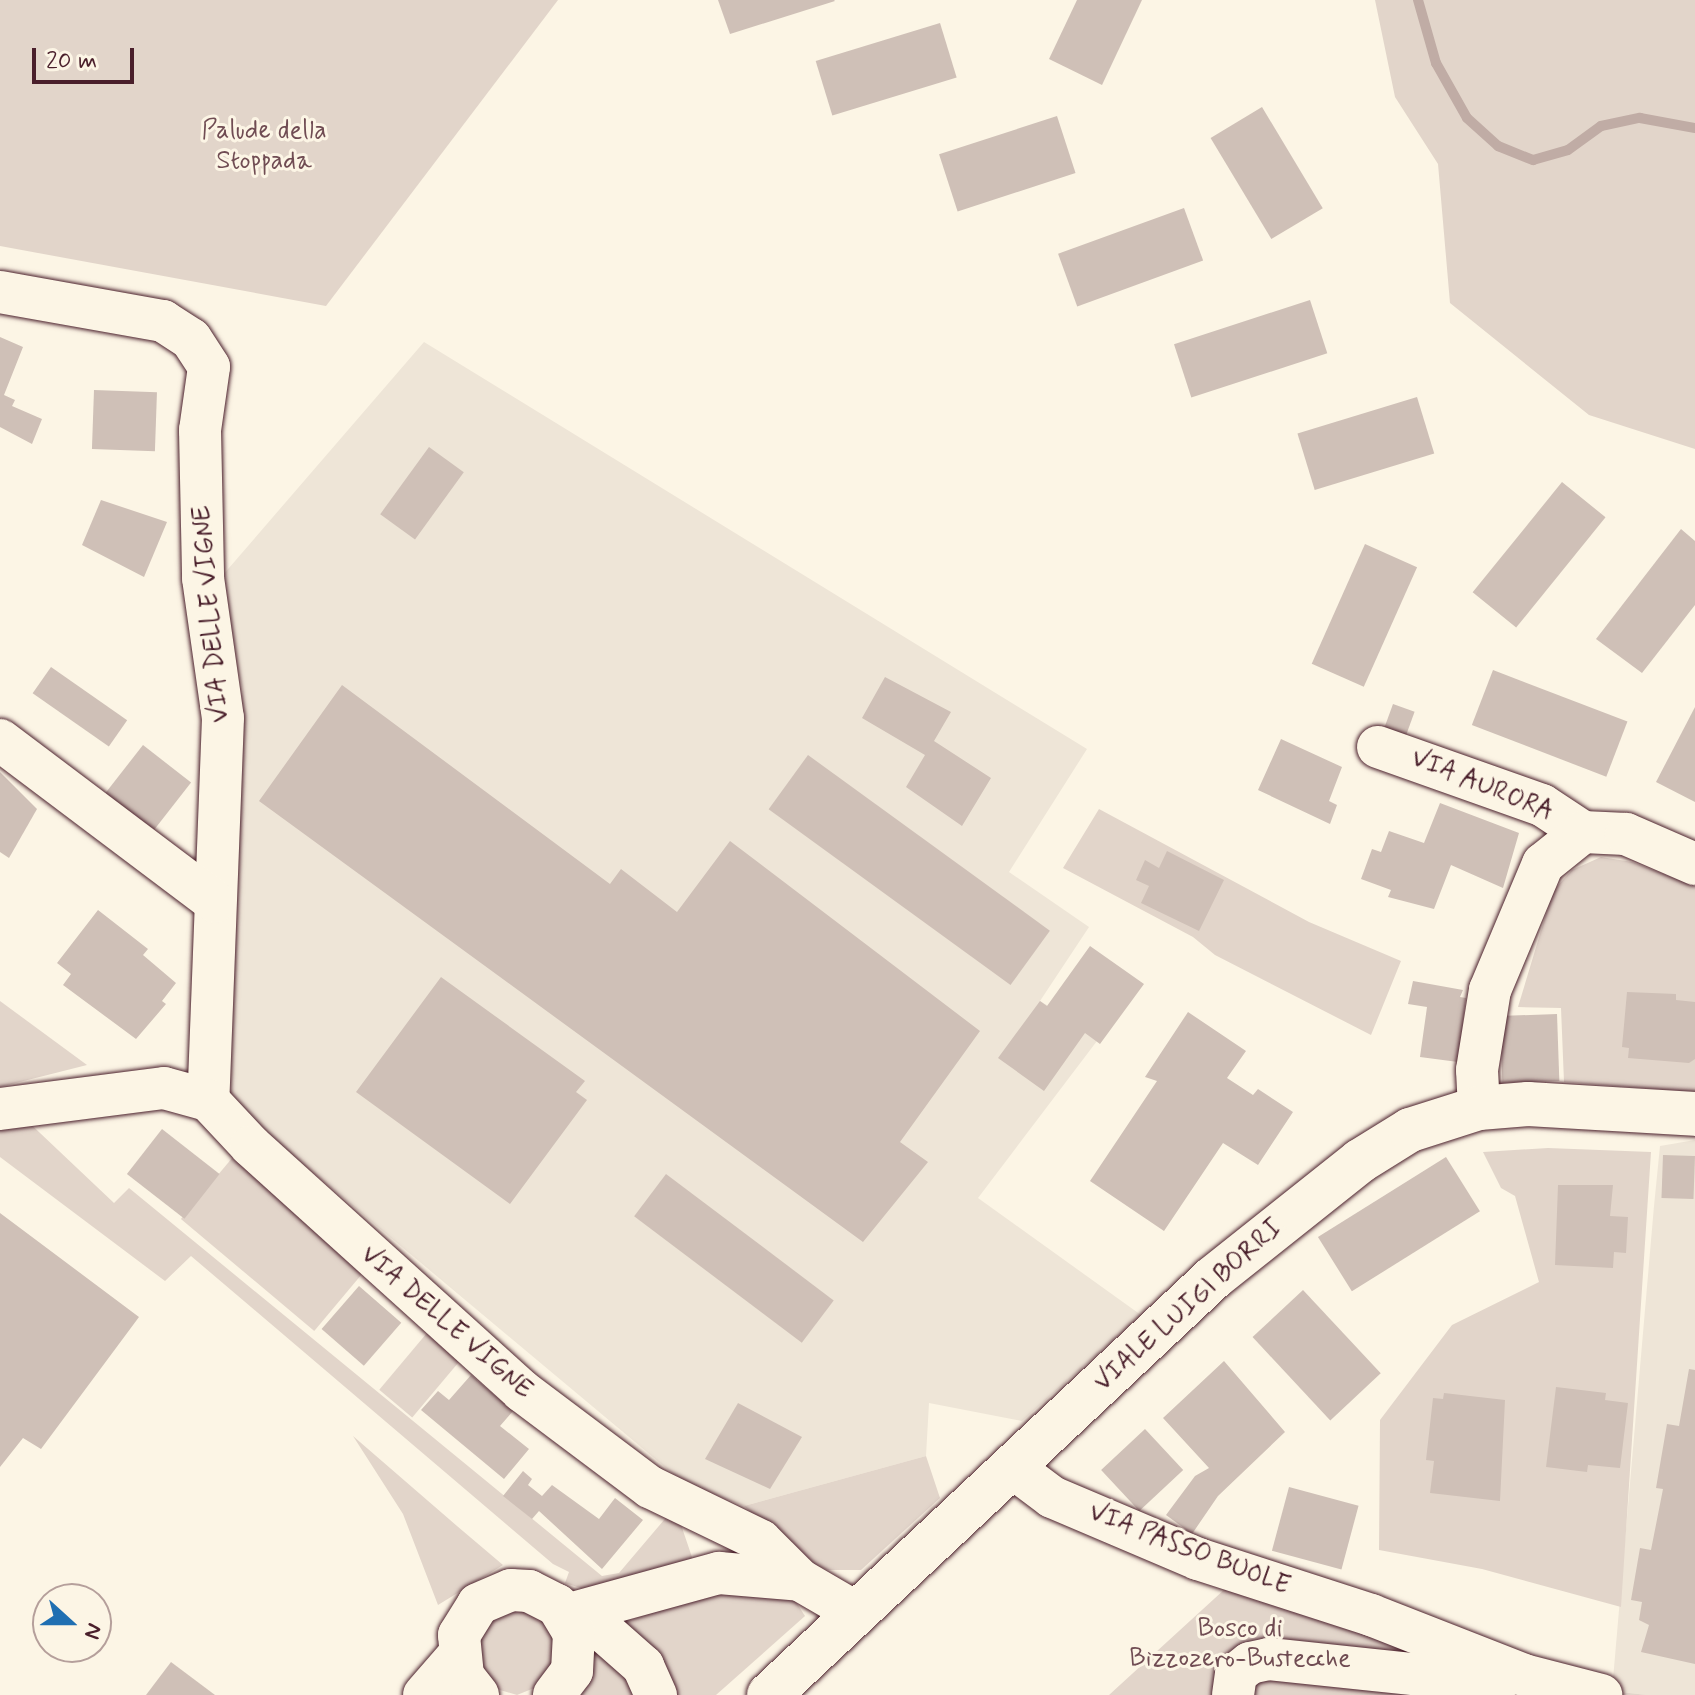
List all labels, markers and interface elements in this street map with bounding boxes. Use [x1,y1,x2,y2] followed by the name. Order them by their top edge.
[36,32,138,82] scale bar
[46,46,97,77] text: 20 m
[201,116,327,178] park label: Palude della Stoppada
[187,501,237,727] street label: VIA DELLE VIGNE
[1407,743,1557,829] street label: VIA AURORA
[1088,1213,1290,1399] street label: VIALE LUIGI BORRI
[351,1238,541,1408] street label: VIA DELLE VIGNE
[1083,1497,1295,1603] street label: VIA PASSO BUOLE
[32,1583,112,1663] north arrow
[1129,1614,1351,1676] park label: Bosco di Bizzozero-Bustecche
[77,1619,108,1643] text: N

